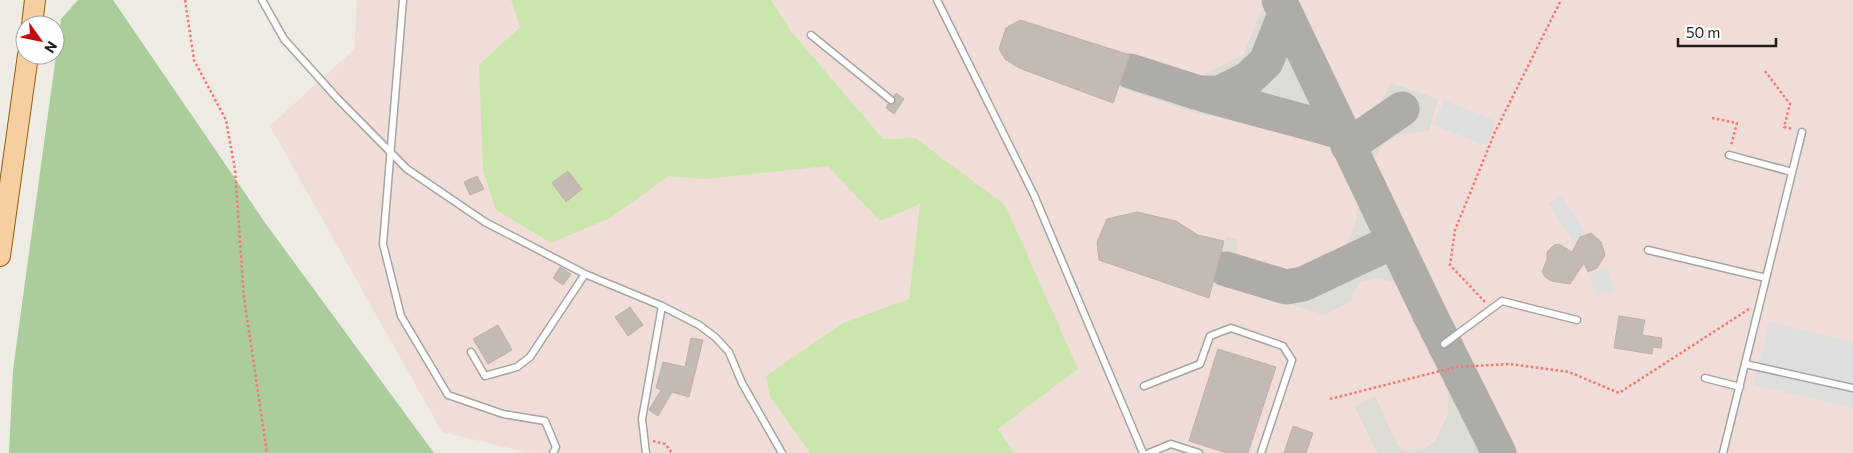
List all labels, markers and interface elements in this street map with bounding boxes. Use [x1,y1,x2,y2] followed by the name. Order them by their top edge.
[15,15,65,65] north arrow
[1678,15,1776,47] scale bar
[1686,23,1720,41] text: 50 m
[41,38,61,56] text: N

